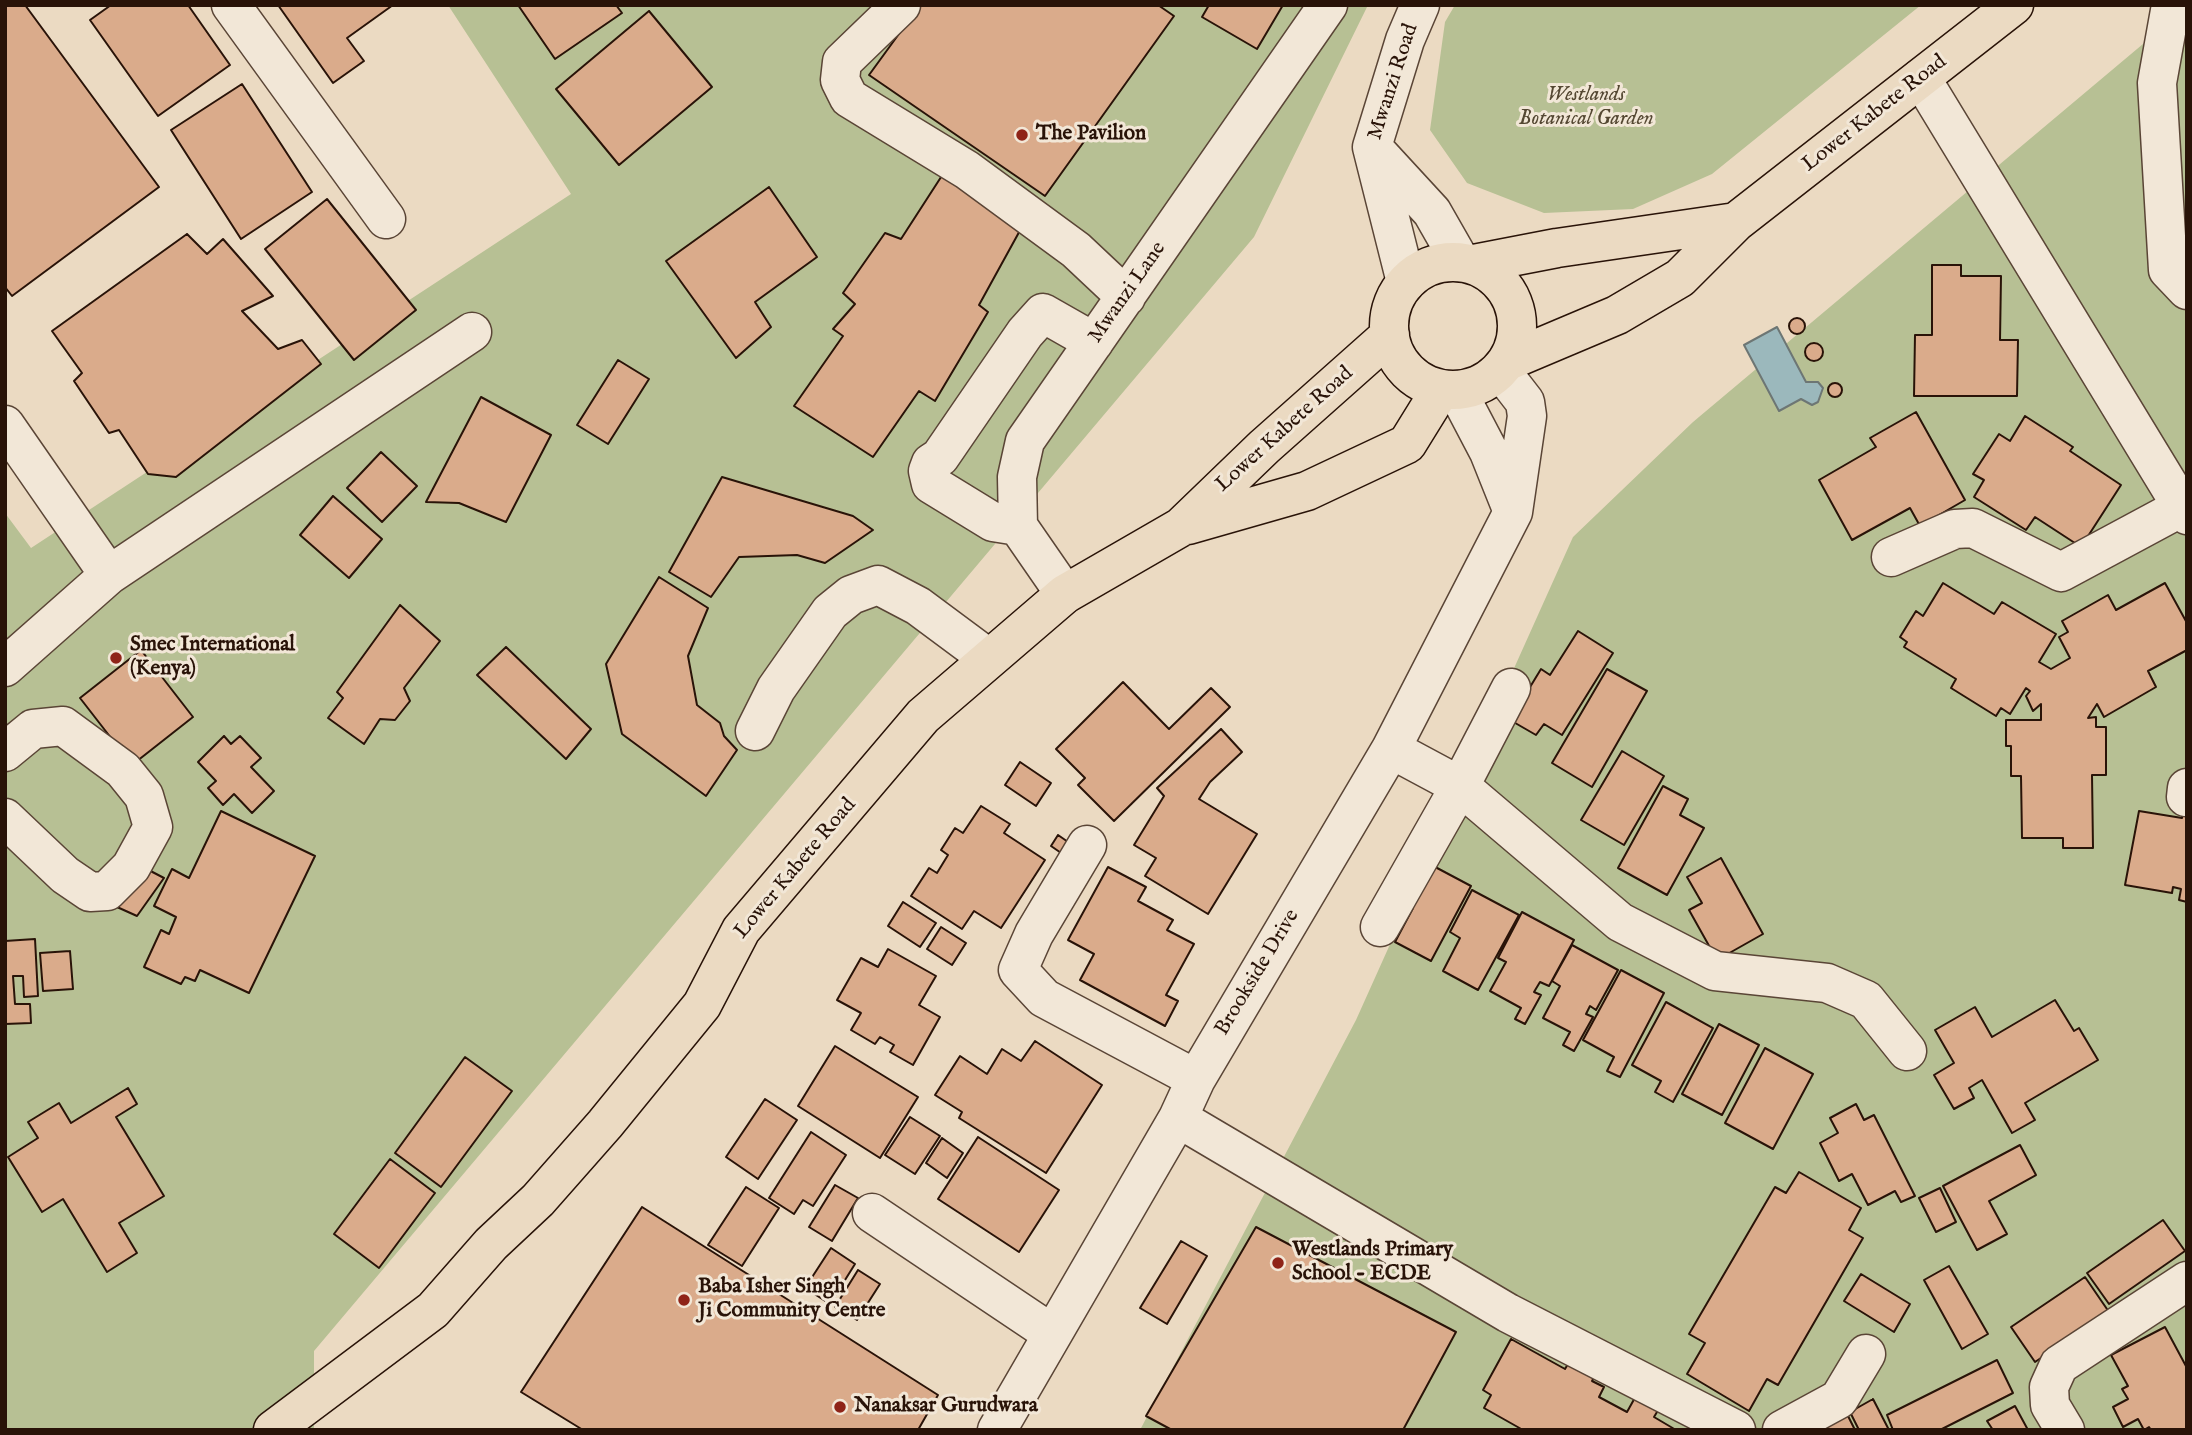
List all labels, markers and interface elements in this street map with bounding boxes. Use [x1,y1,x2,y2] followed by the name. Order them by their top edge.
[1363,21,1425,143] street label: Mwanzi Road
[1798,50,1952,178] street label: Lower Kabete Road
[1518,83,1654,133] park label: Westlands Botanical Garden
[1036,122,1146,148] place label: The Pavilion
[1014,127,1030,143] marker: The Pavilion
[1084,237,1172,349] street label: Mwanzi Lane
[1211,362,1359,498] street label: Lower Kabete Road
[130,633,295,683] place label: Smec International (Kenya)
[108,650,124,666] marker: Smec International (Kenya)
[730,794,862,944] street label: Lower Kabete Road
[1210,905,1306,1041] street label: Brookside Drive
[1292,1238,1453,1288] place label: Westlands Primary School - ECDE
[1270,1255,1286,1271] marker: Westlands Primary School - ECDE
[698,1275,885,1325] place label: Baba Isher Singh Ji Community Centre
[676,1292,692,1308] marker: Baba Isher Singh Ji Community Centre
[854,1394,1038,1420] place label: Nanaksar Gurudwara
[832,1399,848,1415] marker: Nanaksar Gurudwara

